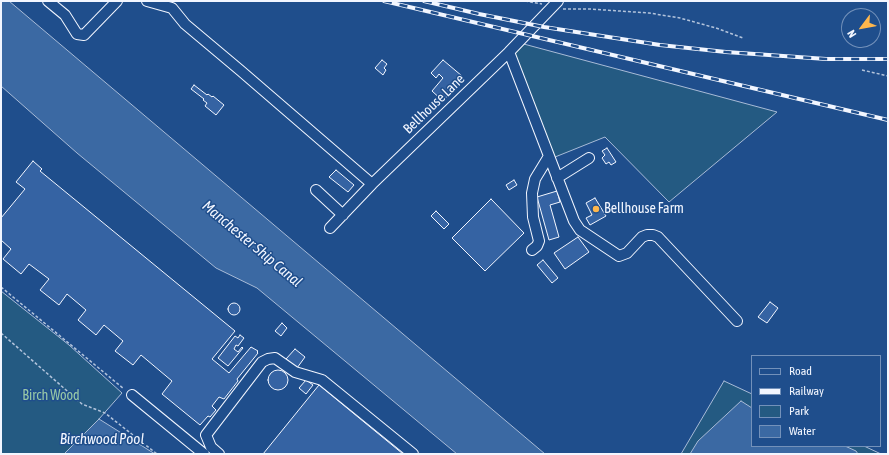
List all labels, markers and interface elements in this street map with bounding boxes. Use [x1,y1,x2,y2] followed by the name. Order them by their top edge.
[841,8,881,48] north arrow
[845,28,858,40] text: N
[400,71,468,137] street label: Bellhouse Lane
[198,197,306,291] water label: Manchester Ship Canal
[604,201,684,217] place label: Bellhouse Farm
[591,204,601,214] marker: Bellhouse Farm
[751,355,881,447] legend
[789,364,812,378] text: Road
[789,384,824,398] text: Railway
[22,388,80,404] park label: Birch Wood
[789,404,809,418] text: Park
[789,424,815,438] text: Water
[60,430,144,448] water label: Birchwood Pool

